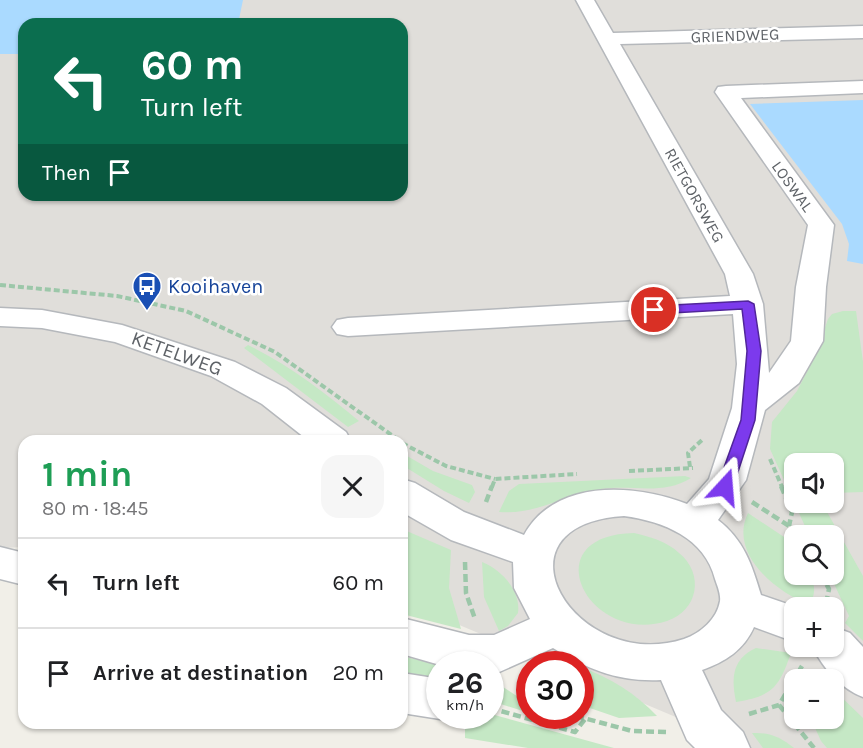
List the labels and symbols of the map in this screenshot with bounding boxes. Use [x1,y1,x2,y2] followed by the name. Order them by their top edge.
[690,24,780,47] street label: GRIENDWEG
[661,145,728,246] street label: RIETGORSWEG
[768,157,818,216] street label: LOSWAL
[131,270,163,312] bus stop icon: Kooihaven
[168,275,263,298] place label: Kooihaven
[628,284,679,335] pin
[128,326,225,381] street label: KETELWEG
[693,455,757,519] position arrow
[516,651,594,729] speed limit sign: 30

